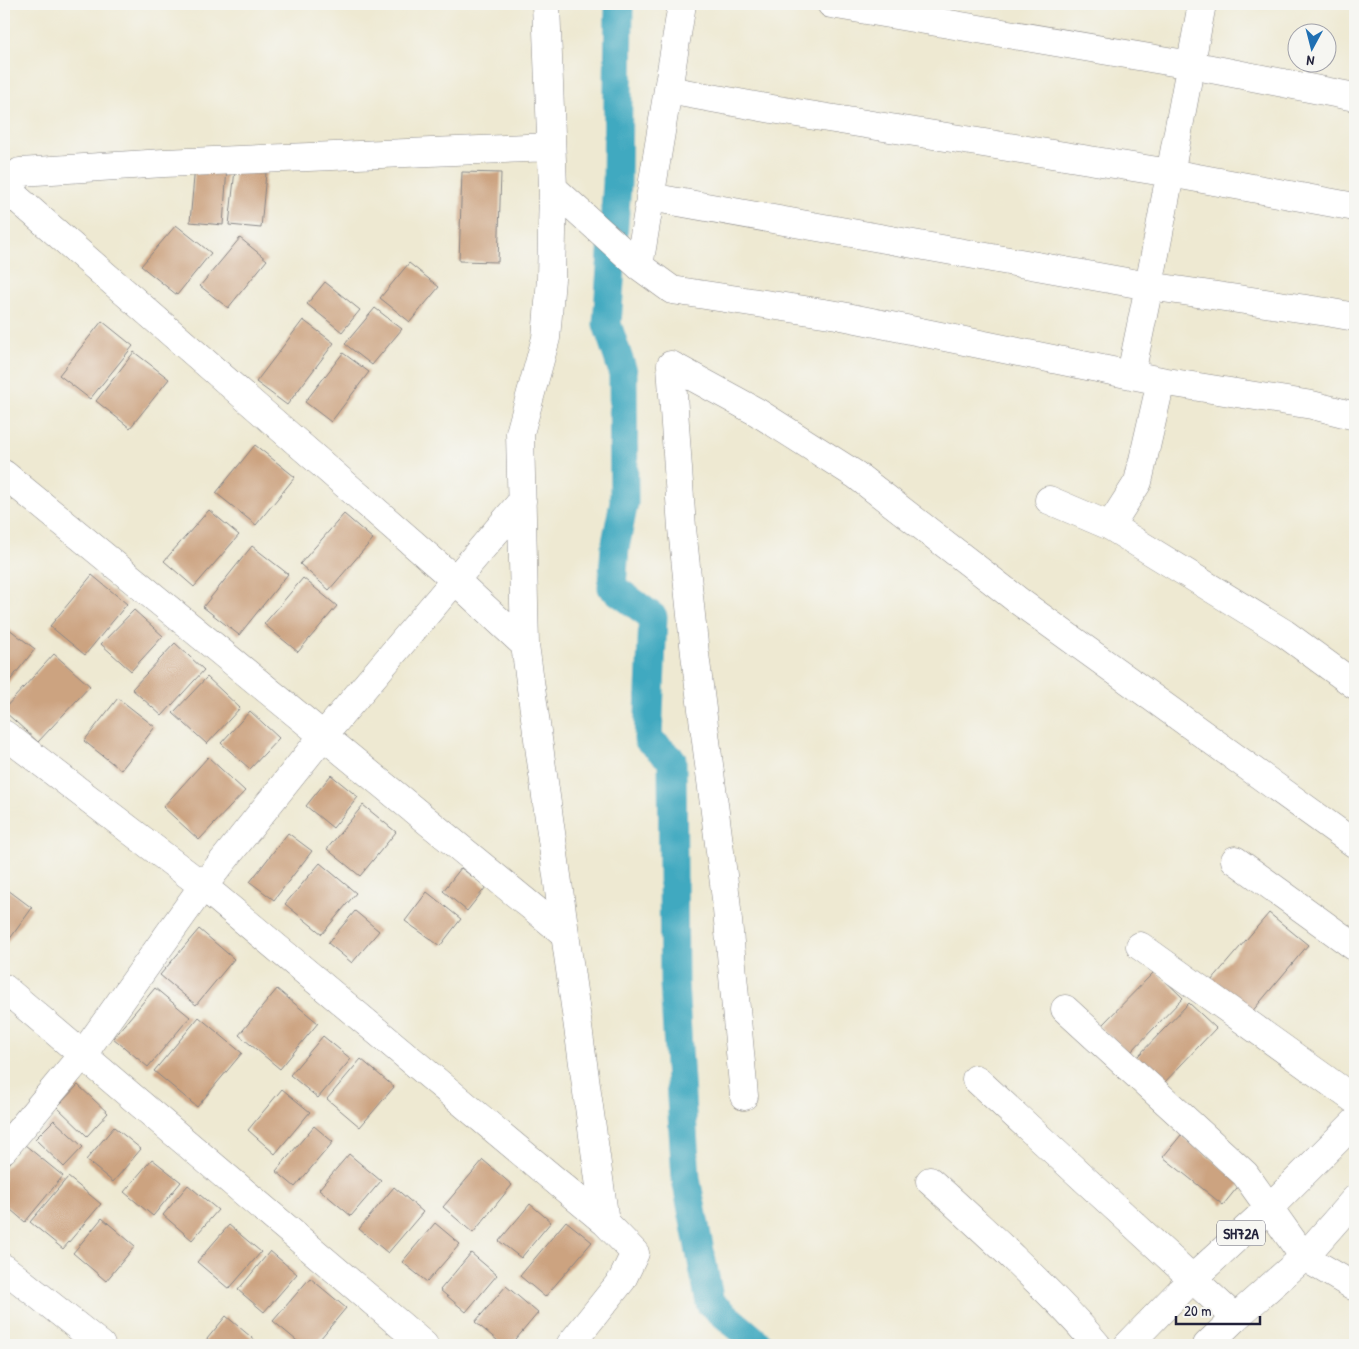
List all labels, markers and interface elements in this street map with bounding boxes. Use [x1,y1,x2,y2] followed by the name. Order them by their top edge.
[1286,22,1336,72] north arrow
[1305,51,1315,71] text: N
[1217,1220,1265,1246] road number: SH72A
[1176,1294,1260,1326] scale bar
[1184,1300,1211,1321] text: 20 m

